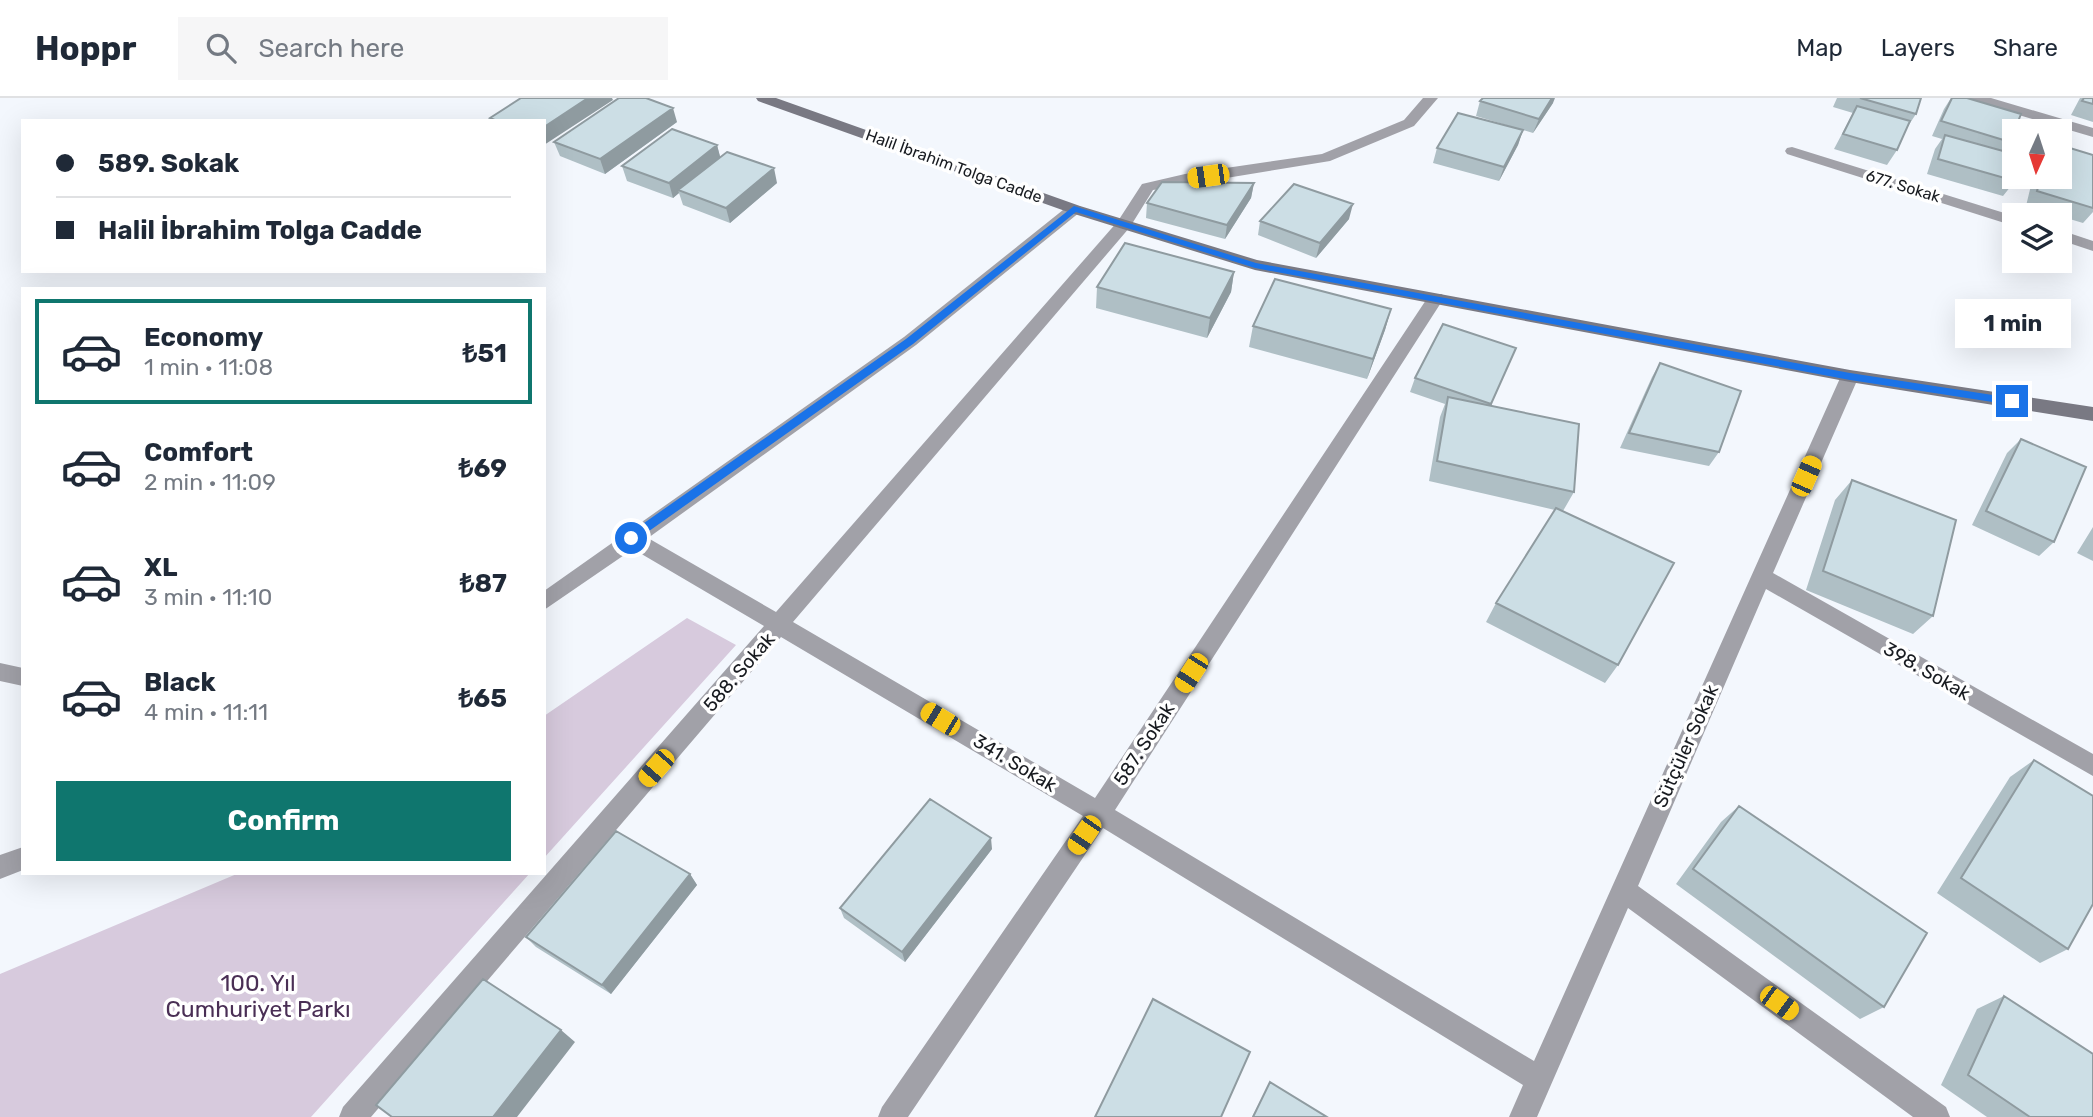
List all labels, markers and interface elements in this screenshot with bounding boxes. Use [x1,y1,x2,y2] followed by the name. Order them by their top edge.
[178,17,668,80] search box
[35,29,136,68] text: Hoppr
[202,29,240,67] icon: search
[258,33,404,64] text: Search here
[1796,34,1843,62] text: Map
[1881,34,1955,62] text: Layers
[1993,34,2058,62] text: Share
[2002,119,2072,189] north arrow
[2002,119,2072,273] map controls
[863,125,1045,207] street label: Halil İbrahim Tolga Cadde
[98,148,239,179] text: 589. Sokak
[1186,163,1231,189] car
[1864,166,1943,207] street label: 677. Sokak
[2002,203,2072,273] button: layers
[98,215,422,246] text: Halil İbrahim Tolga Cadde
[1954,300,2070,348] callout: 1 min
[1984,309,2042,337] text: 1 min
[60,320,123,383] icon: car
[144,322,263,353] text: Economy
[463,338,507,369] text: ₺51
[144,353,273,381] text: 1 min · 11:08
[1996,385,2028,417] route end
[60,435,123,498] icon: car
[144,437,253,468] text: Comfort
[459,453,507,484] text: ₺69
[1788,453,1825,499] car
[144,468,276,496] text: 2 min · 11:09
[615,522,647,554] route start
[60,550,123,613] icon: car
[144,552,177,583] text: XL
[460,568,507,599] text: ₺87
[144,583,272,611] text: 3 min · 11:10
[698,628,780,716] street label: 588. Sokak
[1879,637,1975,705] street label: 398. Sokak
[1171,650,1212,696] car
[60,665,123,728] icon: car
[144,667,216,698] text: Black
[1649,681,1723,811] street label: Sütçüler Sokak
[458,683,507,714] text: ₺65
[144,698,268,726] text: 4 min · 11:11
[1109,698,1179,790] street label: 587. Sokak
[917,699,964,739] car
[969,729,1061,797] street label: 341. Sokak
[635,745,678,791] car
[56,781,511,861] button: Confirm
[1064,812,1105,858] car
[166,969,350,1023] park label: 100. Yıl Cumhuriyet Parkı
[1756,982,1803,1024] car

